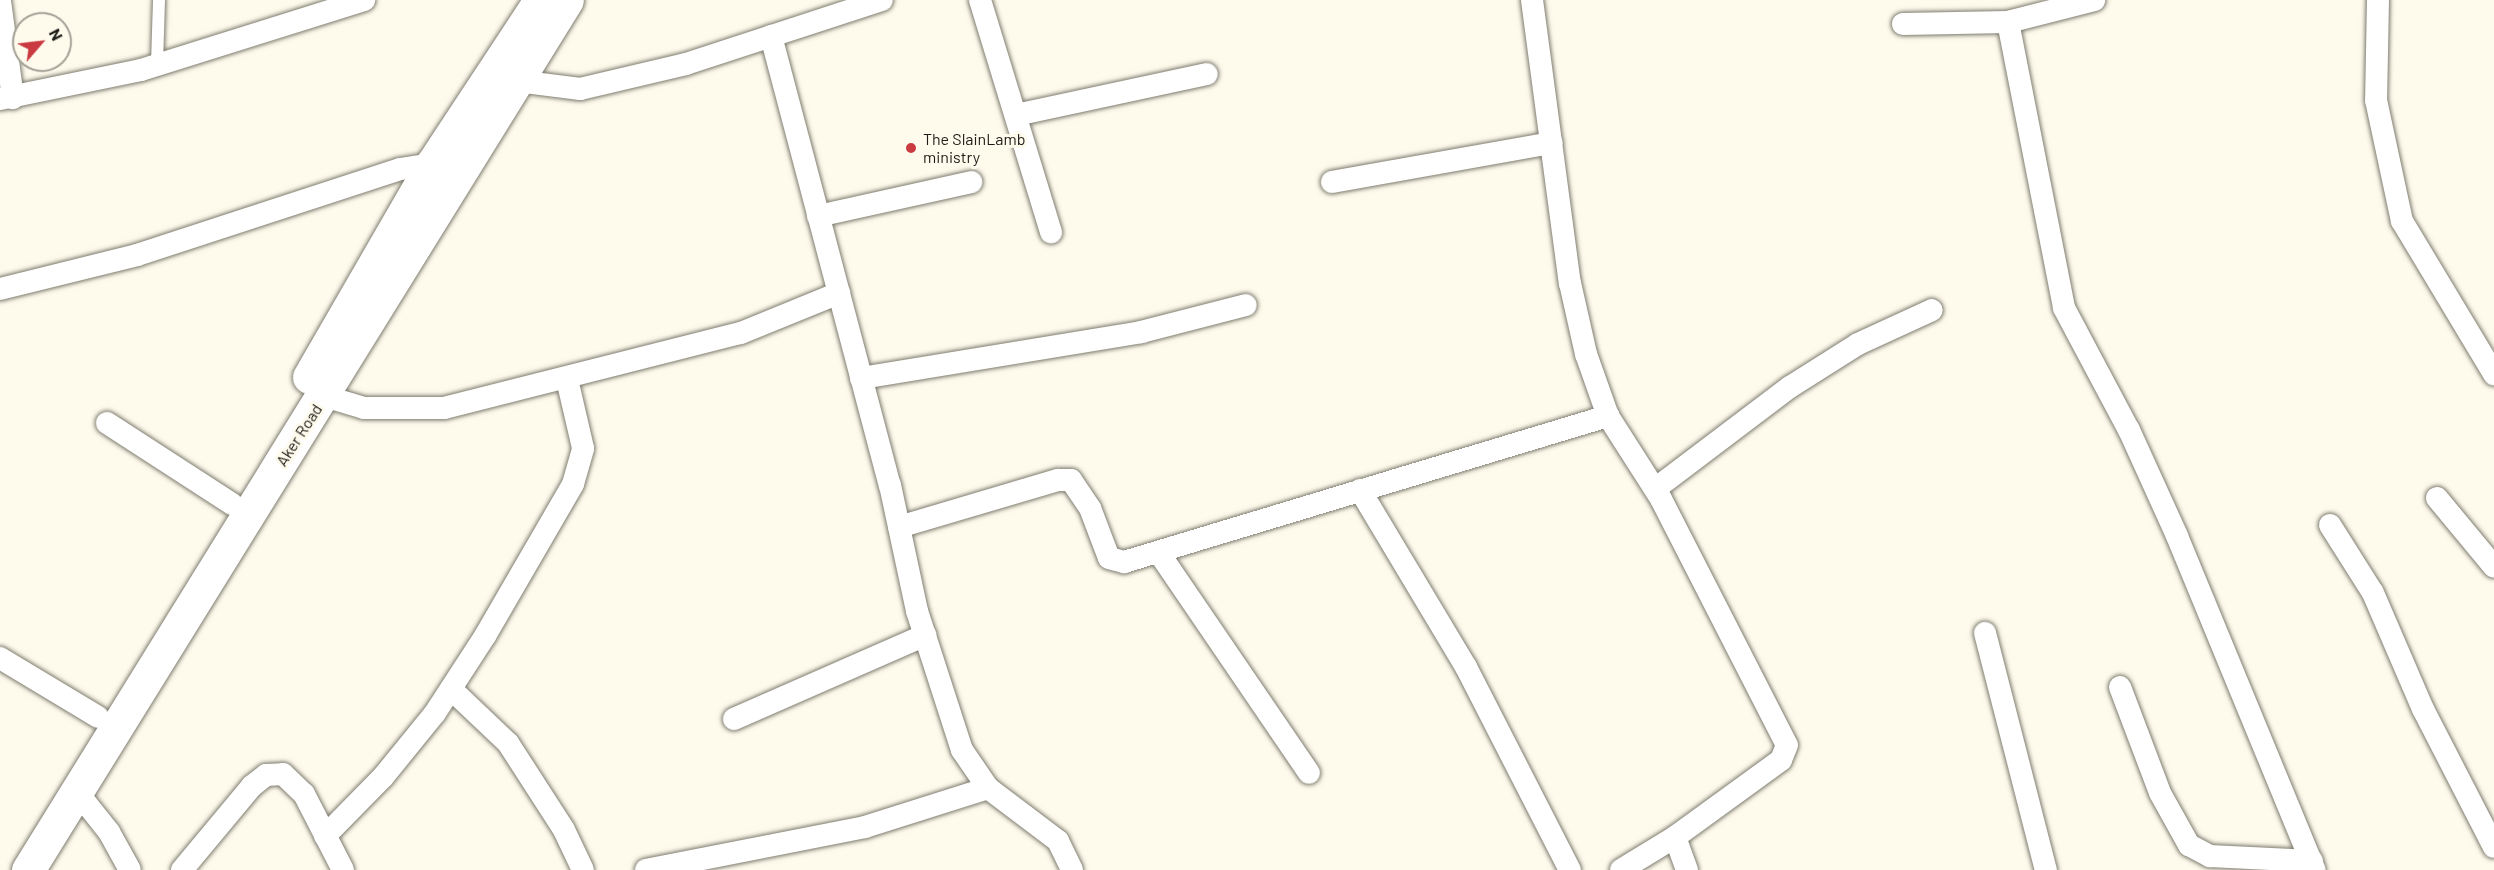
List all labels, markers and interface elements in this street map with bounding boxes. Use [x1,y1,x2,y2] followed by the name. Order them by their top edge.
[12,12,72,72] north arrow
[46,25,67,43] text: N
[923,129,1025,167] place label: The SlainLamb ministry
[904,141,918,155] marker: The SlainLamb ministry
[272,400,326,470] street label: Aker Road

